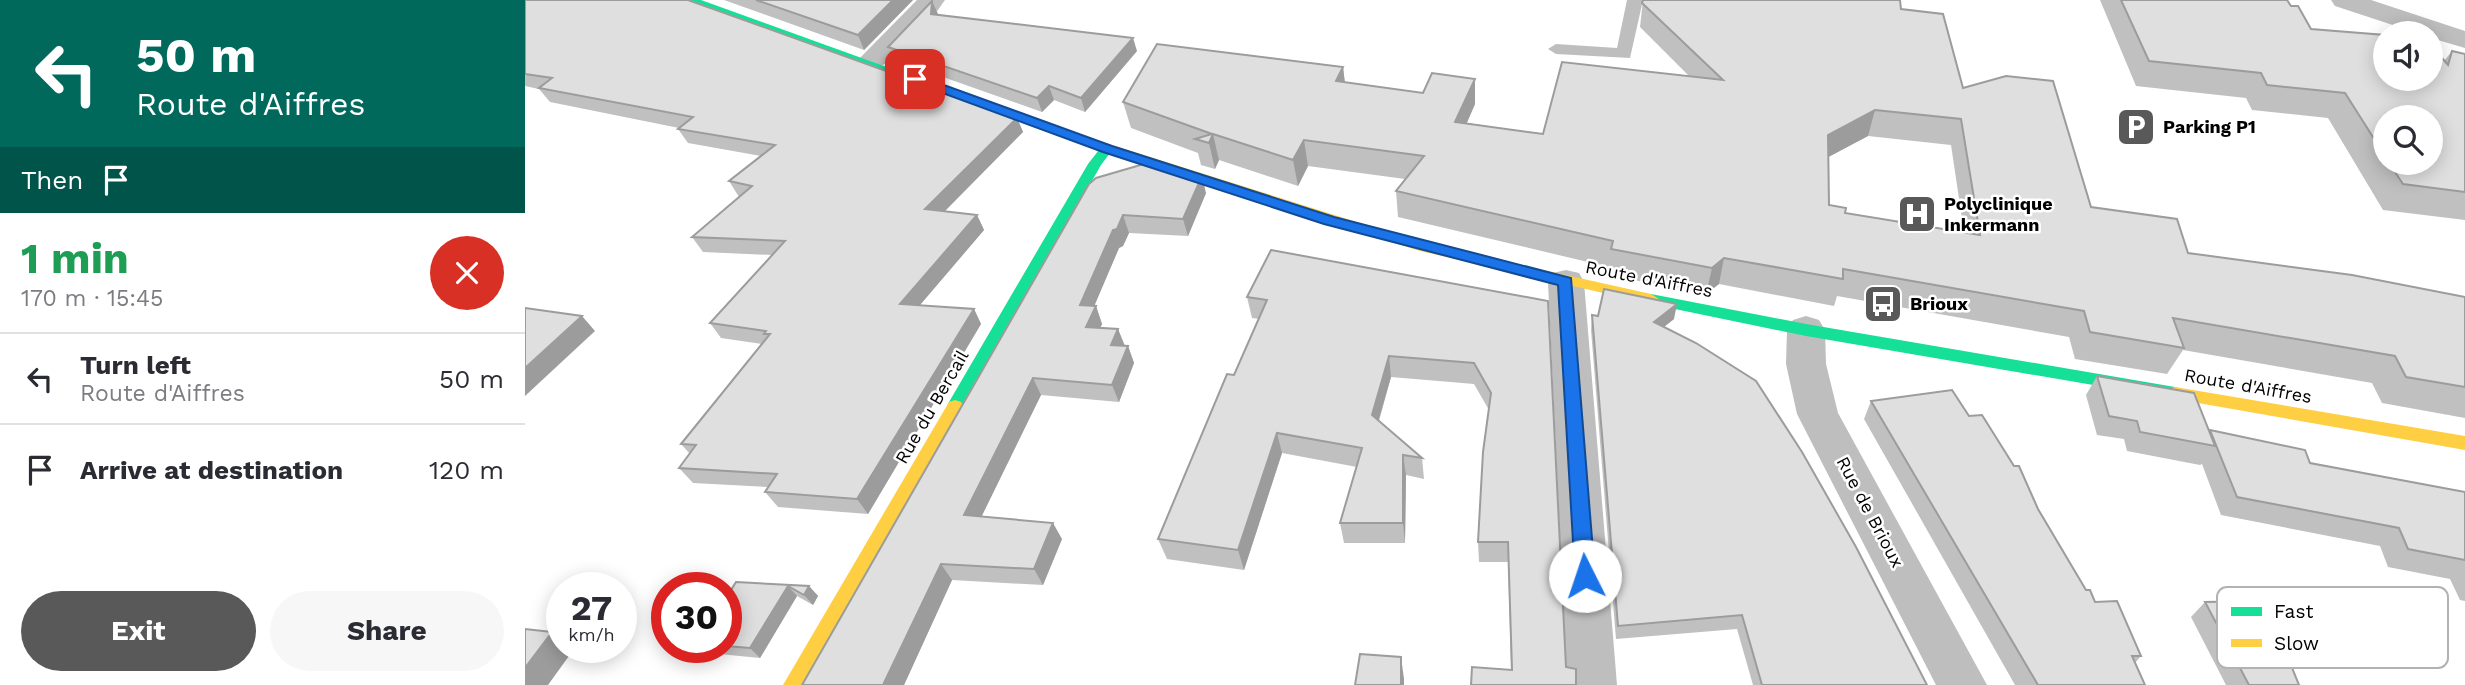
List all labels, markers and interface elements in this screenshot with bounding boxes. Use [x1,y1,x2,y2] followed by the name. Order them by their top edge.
[2373,21,2443,175] map controls
[2373,21,2443,91] button: sound
[136,26,256,84] text: 50 m
[21,28,112,119] icon: left
[885,49,945,109] pin
[896,60,934,98] icon: arrive
[136,85,365,123] text: Route d'Aiffres
[2373,105,2443,175] button: search
[2115,106,2157,148] parking icon: Parking P1
[2163,116,2256,137] place label: Parking P1
[97,161,135,199] icon: arrive
[21,165,83,195] text: Then
[1896,193,1938,235] hospital icon: Polyclinique Inkermann
[1944,193,2053,235] place label: Polyclinique Inkermann
[21,234,129,283] text: 1 min
[430,236,504,310] button: close
[1584,256,1714,301] street label: Route d'Aiffres
[1862,283,1904,325] bus stop icon: Brioux
[21,285,164,312] text: 170 m · 15:45
[1910,293,1968,314] place label: Brioux
[891,346,973,467] street label: Rue du Bercail
[80,350,191,380] text: Turn left
[21,360,59,398] icon: left
[439,364,504,394] text: 50 m
[2183,364,2313,407] street label: Route d'Aiffres
[80,380,245,407] text: Route d'Aiffres
[21,451,59,489] icon: arrive
[1832,453,1908,571] street label: Rue de Brioux
[80,455,343,485] text: Arrive at destination
[429,455,504,485] text: 120 m
[1548,539,1622,613] position arrow
[651,572,742,663] speed limit sign: 30
[571,587,612,629] text: 27
[2217,587,2448,668] legend
[21,591,256,671] button: Exit
[270,591,504,671] button: Share
[2274,600,2313,623] text: Fast
[568,624,615,645] text: km/h
[2274,632,2319,655] text: Slow

